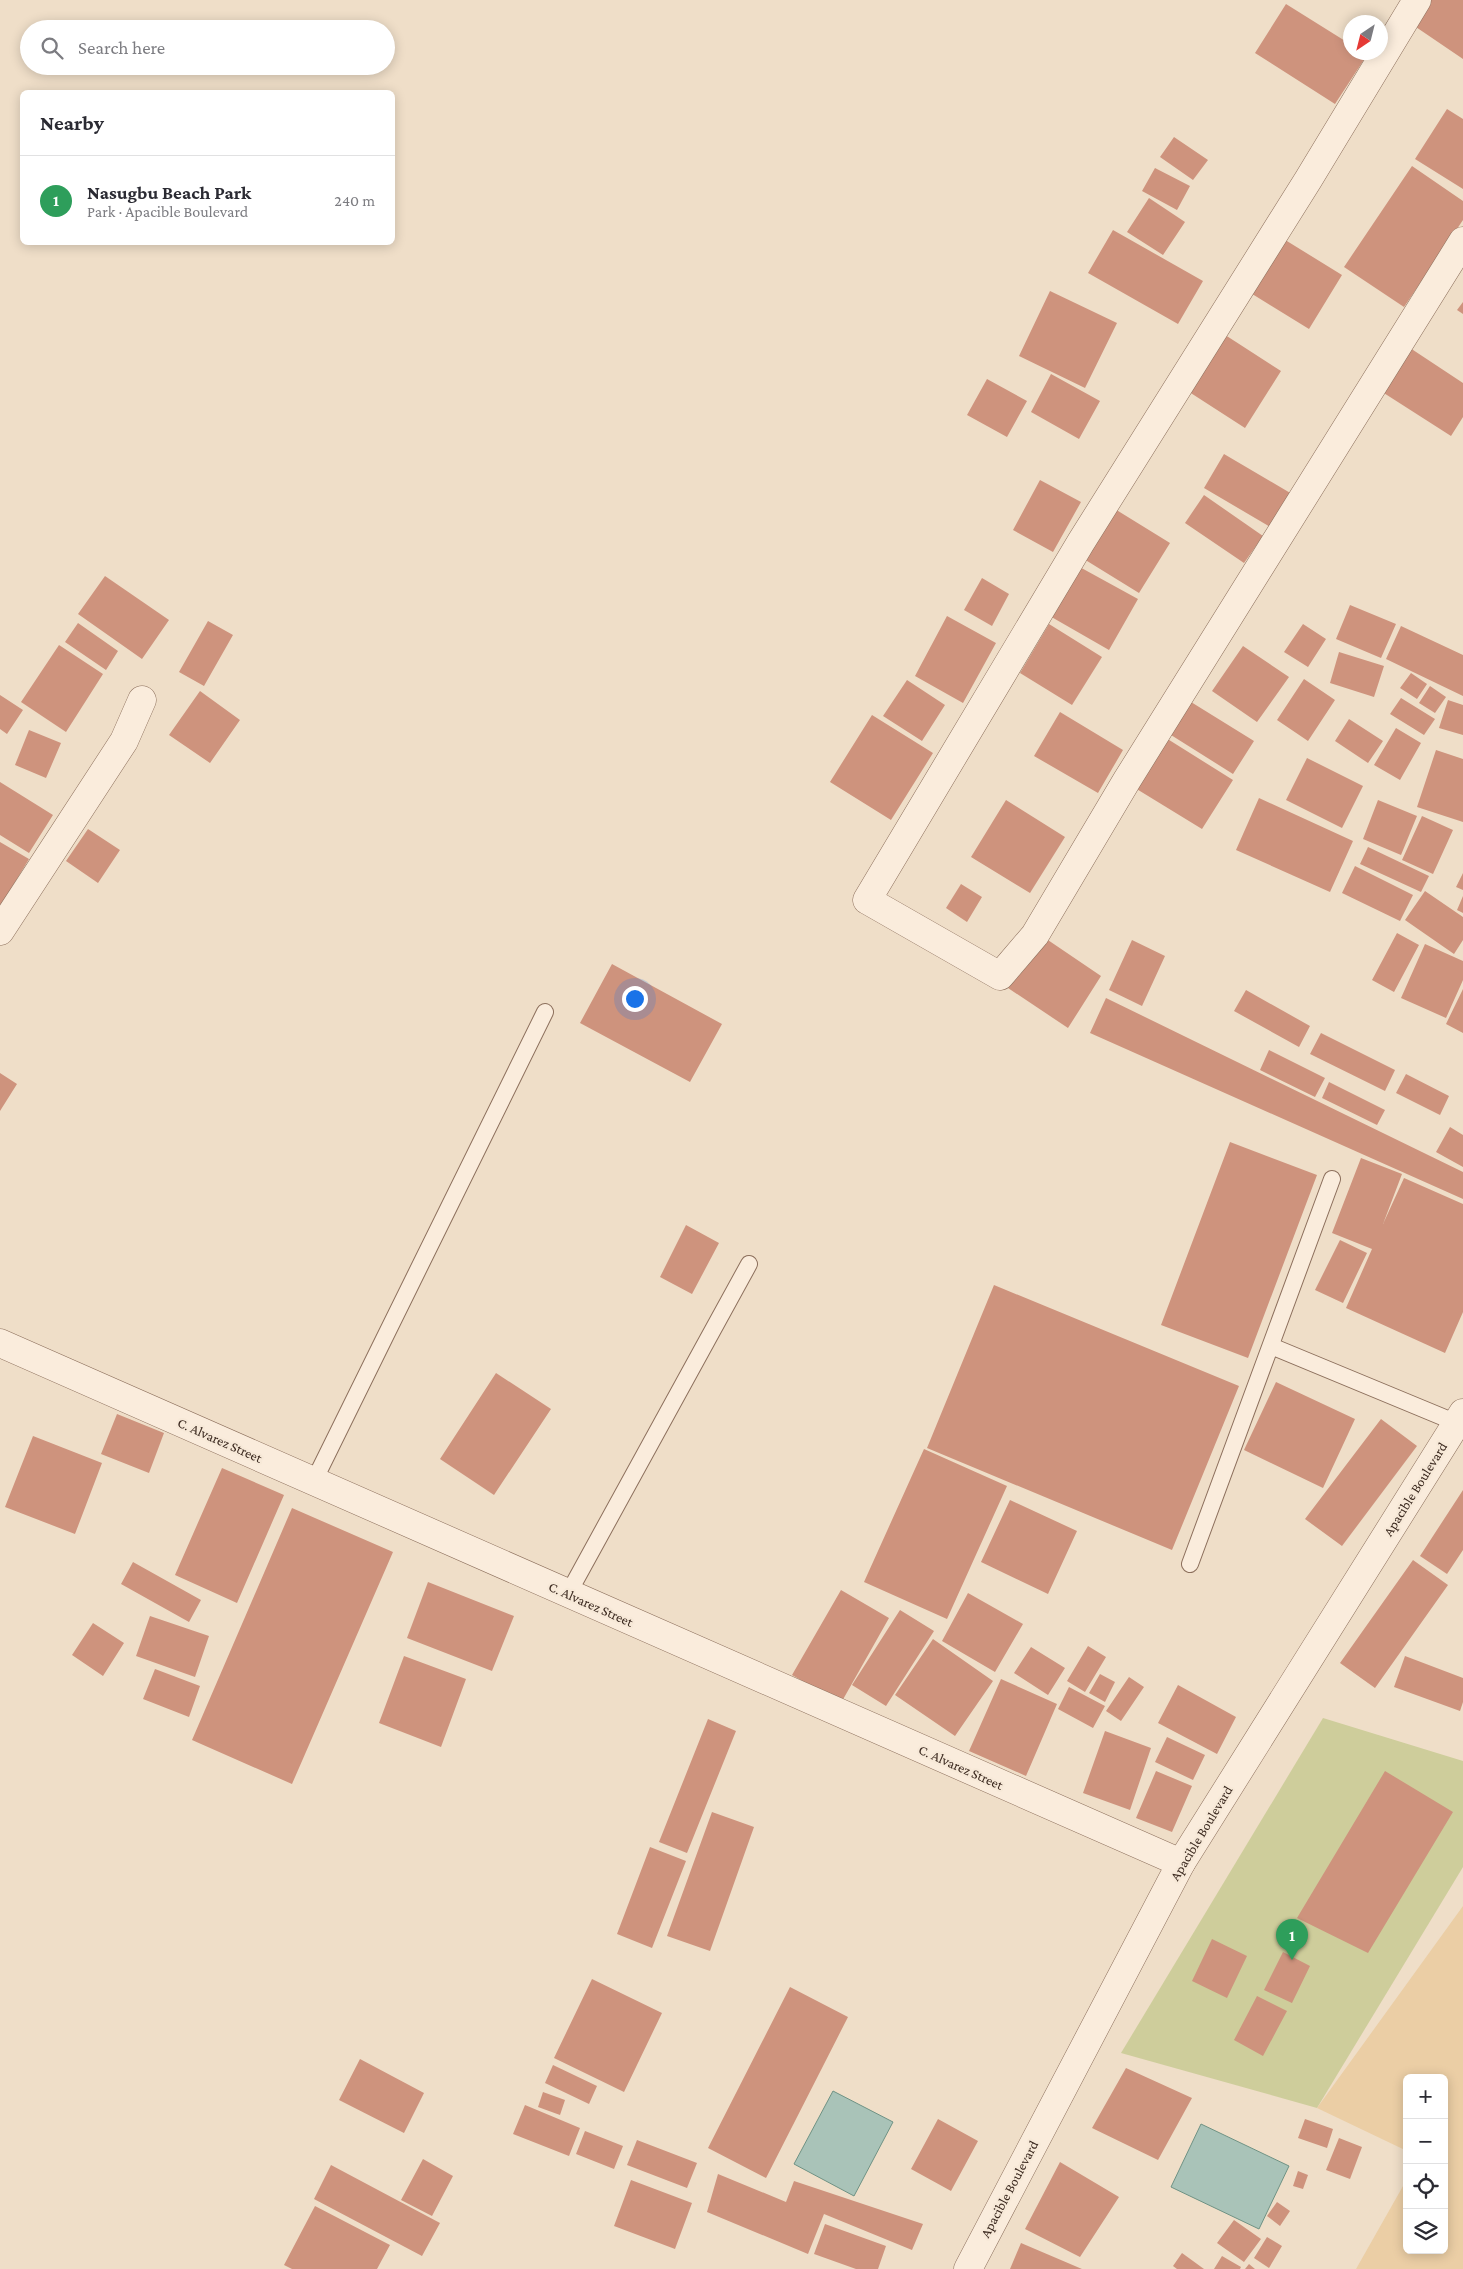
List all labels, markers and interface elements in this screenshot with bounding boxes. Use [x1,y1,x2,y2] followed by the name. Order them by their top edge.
[1343,15,1388,60] north arrow
[20,20,395,75] search box
[38,34,66,62] icon: search
[78,37,165,58] text: Search here
[40,111,104,135] text: Nearby
[87,182,251,203] text: Nasugbu Beach Park
[53,192,59,209] text: 1
[334,192,375,209] text: 240 m
[87,203,248,220] text: Park · Apacible Boulevard
[622,986,648,1012] your location
[175,1414,265,1466] street label: C. Alvarez Street
[1380,1439,1451,1539] street label: Apacible Boulevard
[546,1578,636,1630] street label: C. Alvarez Street
[916,1741,1006,1793] street label: C. Alvarez Street
[1166,1782,1236,1883] street label: Apacible Boulevard
[1276,1919,1308,1960] pin: 1
[1403,2074,1448,2254] map controls
[1403,2074,1448,2119] button: +
[1403,2119,1448,2164] button: −
[977,2137,1042,2240] street label: Apacible Boulevard
[1403,2164,1448,2209] button: locate
[1403,2209,1448,2254] button: layers

